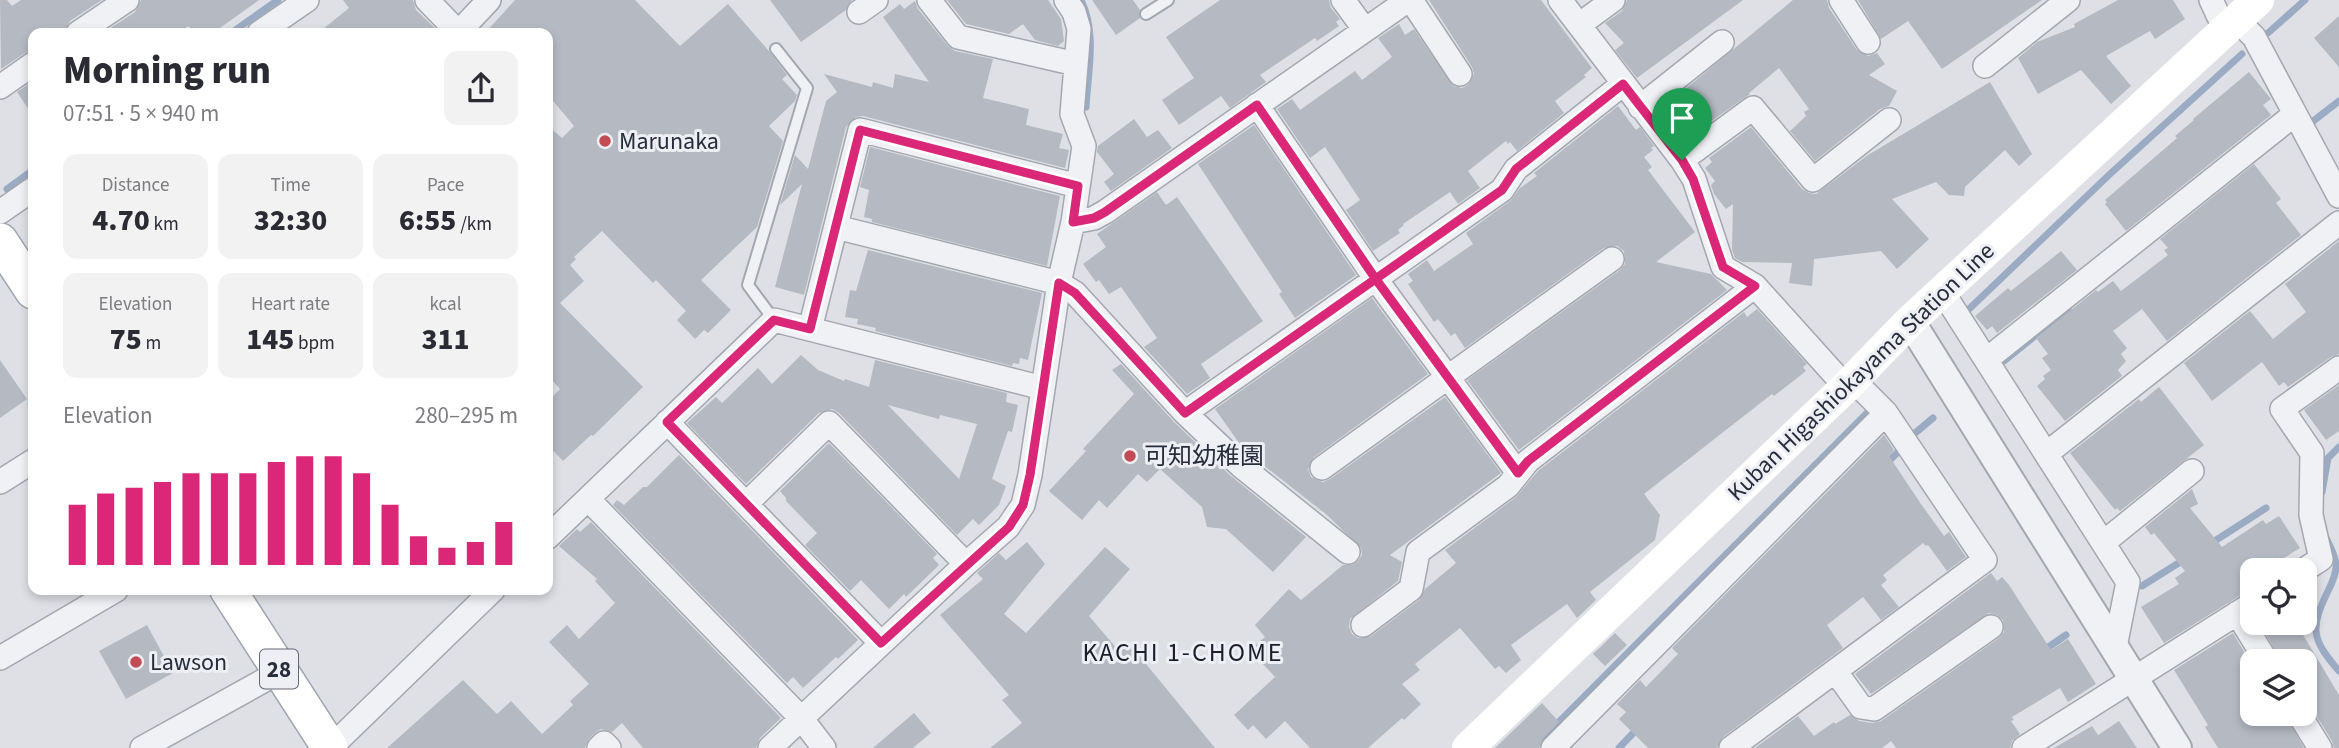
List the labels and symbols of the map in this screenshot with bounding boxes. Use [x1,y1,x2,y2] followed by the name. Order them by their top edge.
[1652,88,1712,160] pin
[619,124,719,159] place label: Marunaka
[597,133,613,149] marker: Marunaka
[1720,235,2002,509] street label: Kuban Higashiokayama Station Line
[1144,439,1264,474] place label: 可知幼稚園
[1122,448,1138,464] marker: 可知幼稚園
[1082,634,1284,671] district label: KACHI 1-CHOME
[150,645,227,680] place label: Lawson
[260,650,298,688] road number: 28
[128,654,144,670] marker: Lawson

